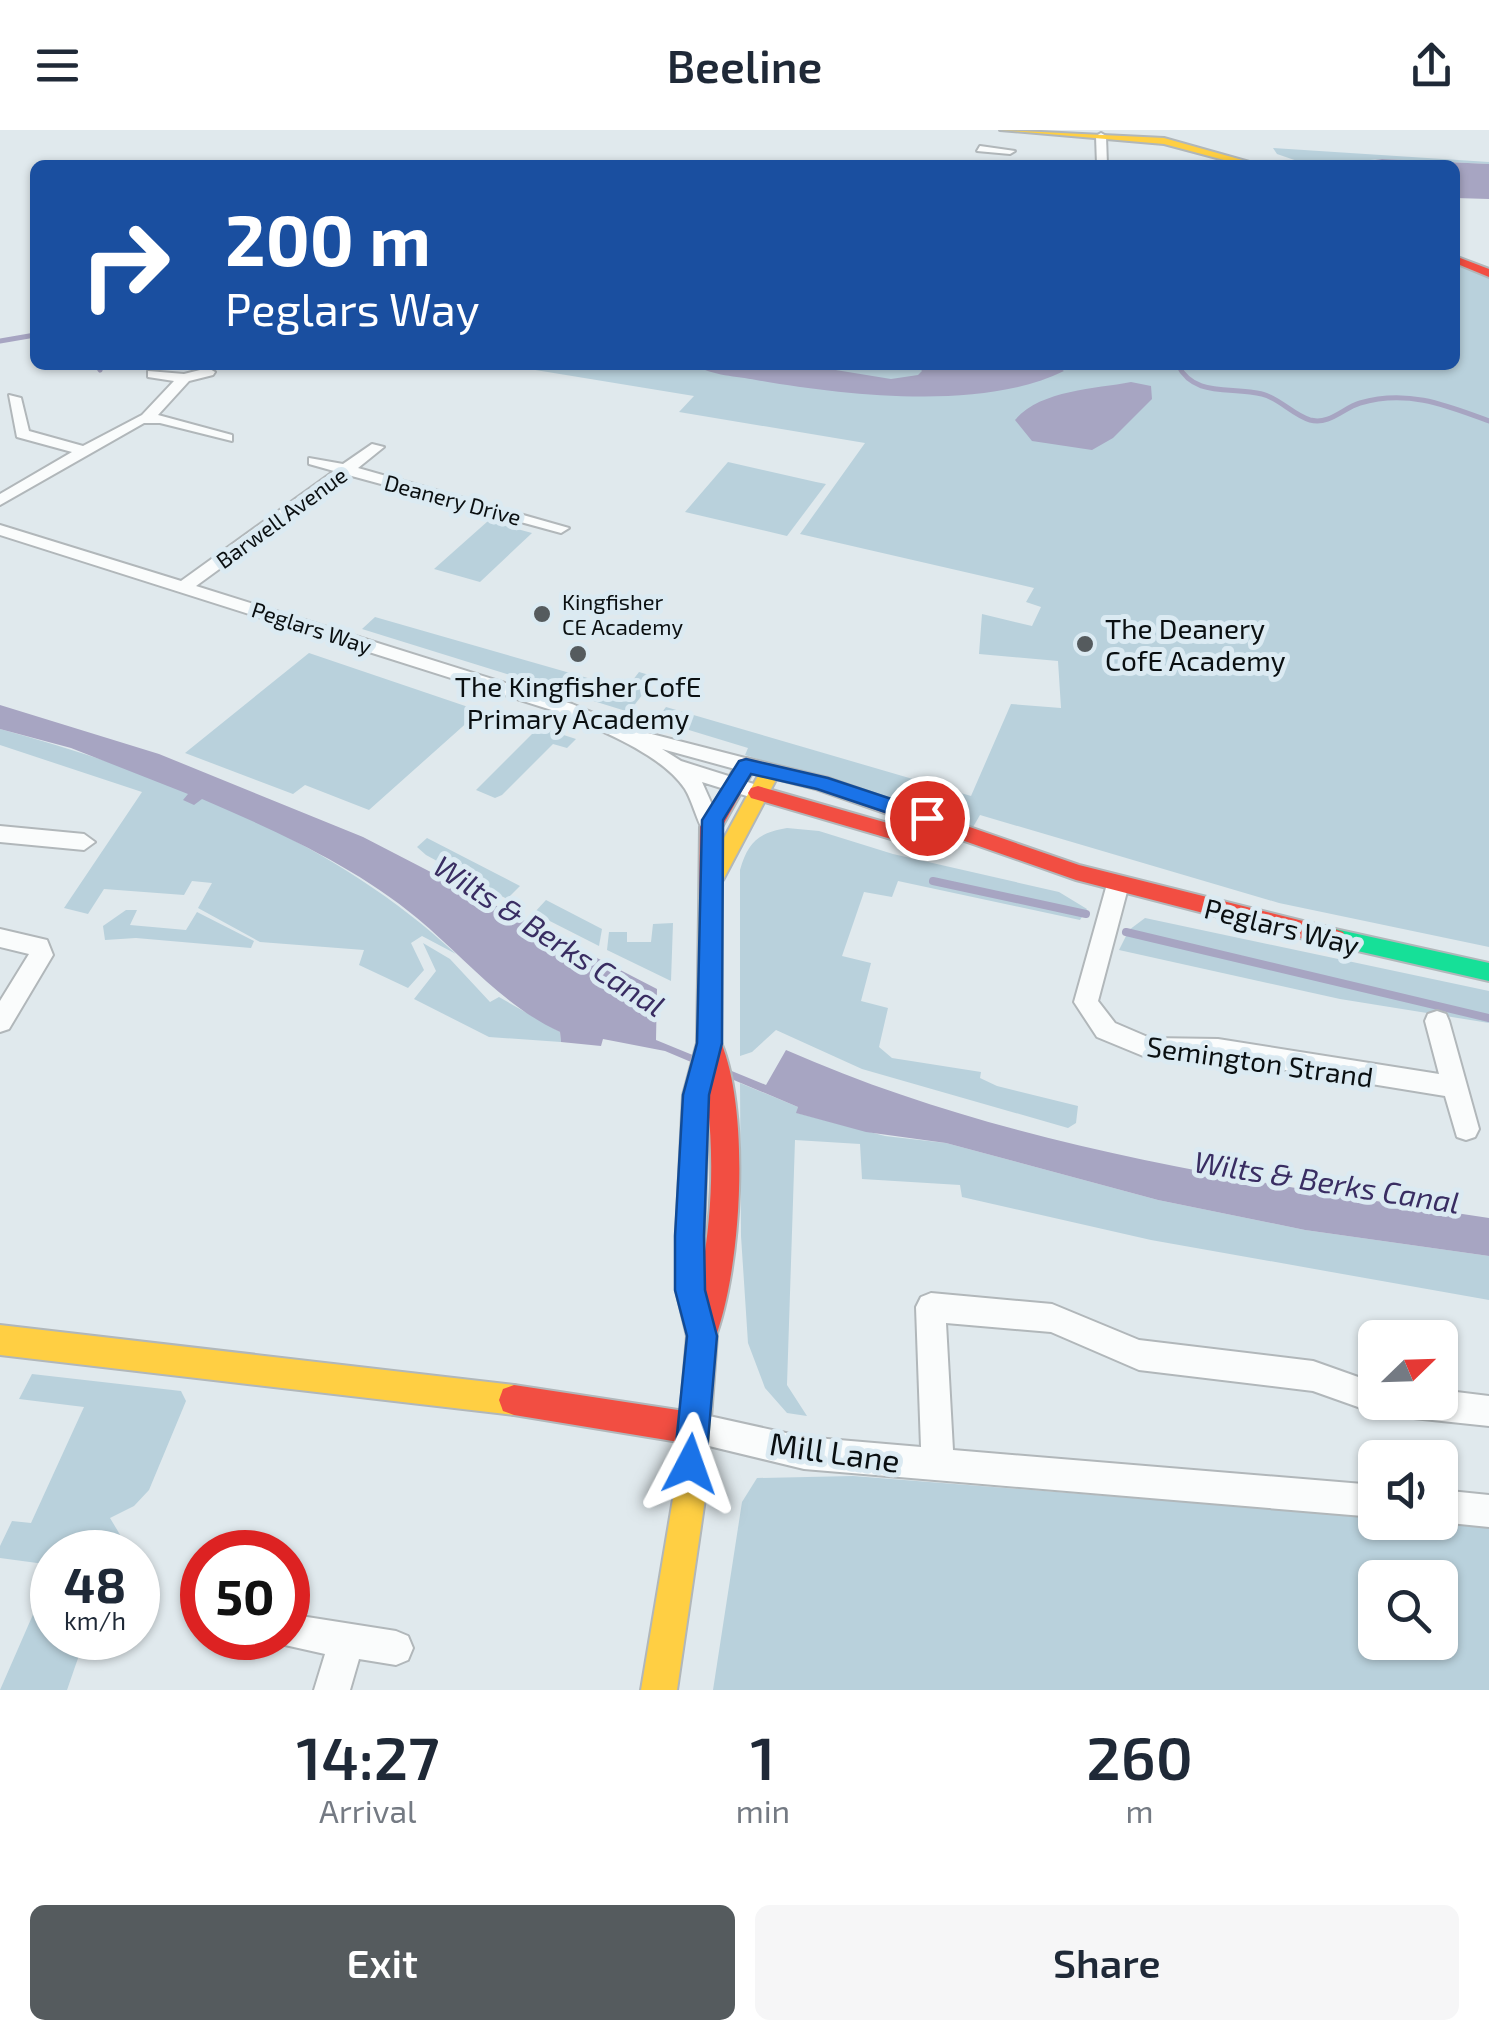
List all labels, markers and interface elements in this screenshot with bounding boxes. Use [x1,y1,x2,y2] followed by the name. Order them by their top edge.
[30,38,85,93] icon: menu
[667,38,822,92] text: Beeline
[1404,38,1459,93] icon: share
[225,196,431,280] text: 200 m
[60,200,190,330] icon: right
[225,281,480,335] text: Peglars Way
[211,461,351,573] street label: Barwell Avenue
[382,468,524,530] street label: Deanery Drive
[562,588,683,639] place label: Kingfisher CE Academy
[249,595,376,659] street label: Peglars Way
[531,603,553,625] marker: Kingfisher CE Academy
[1105,611,1286,677] place label: The Deanery CofE Academy
[1074,633,1096,655] marker: The Deanery CofE Academy
[567,643,589,665] marker: The Kingfisher CofE Primary Academy
[455,669,701,735] place label: The Kingfisher CofE Primary Academy
[885,776,970,861] pin
[900,791,955,846] icon: arrive
[428,847,672,1023] water label: Wilts & Berks Canal
[1201,890,1363,962] street label: Peglars Way
[1145,1028,1375,1094] street label: Semington Strand
[1192,1142,1462,1220] water label: Wilts & Berks Canal
[1358,1320,1458,1420] north arrow
[1358,1320,1458,1660] map controls
[638,1412,742,1516] position arrow
[767,1423,903,1479] street label: Mill Lane
[1358,1440,1458,1540] button: sound
[180,1530,310,1660] speed limit sign: 50
[64,1553,127,1613] text: 48
[1358,1560,1458,1660] button: search
[64,1605,126,1635] text: km/h
[296,1720,439,1792] text: 14:27
[750,1720,775,1792] text: 1
[1086,1720,1193,1792] text: 260
[319,1791,417,1829] text: Arrival
[736,1791,790,1829] text: min
[1126,1791,1154,1829] text: m
[30,1905,735,2020] button: Exit
[755,1905,1459,2020] button: Share

